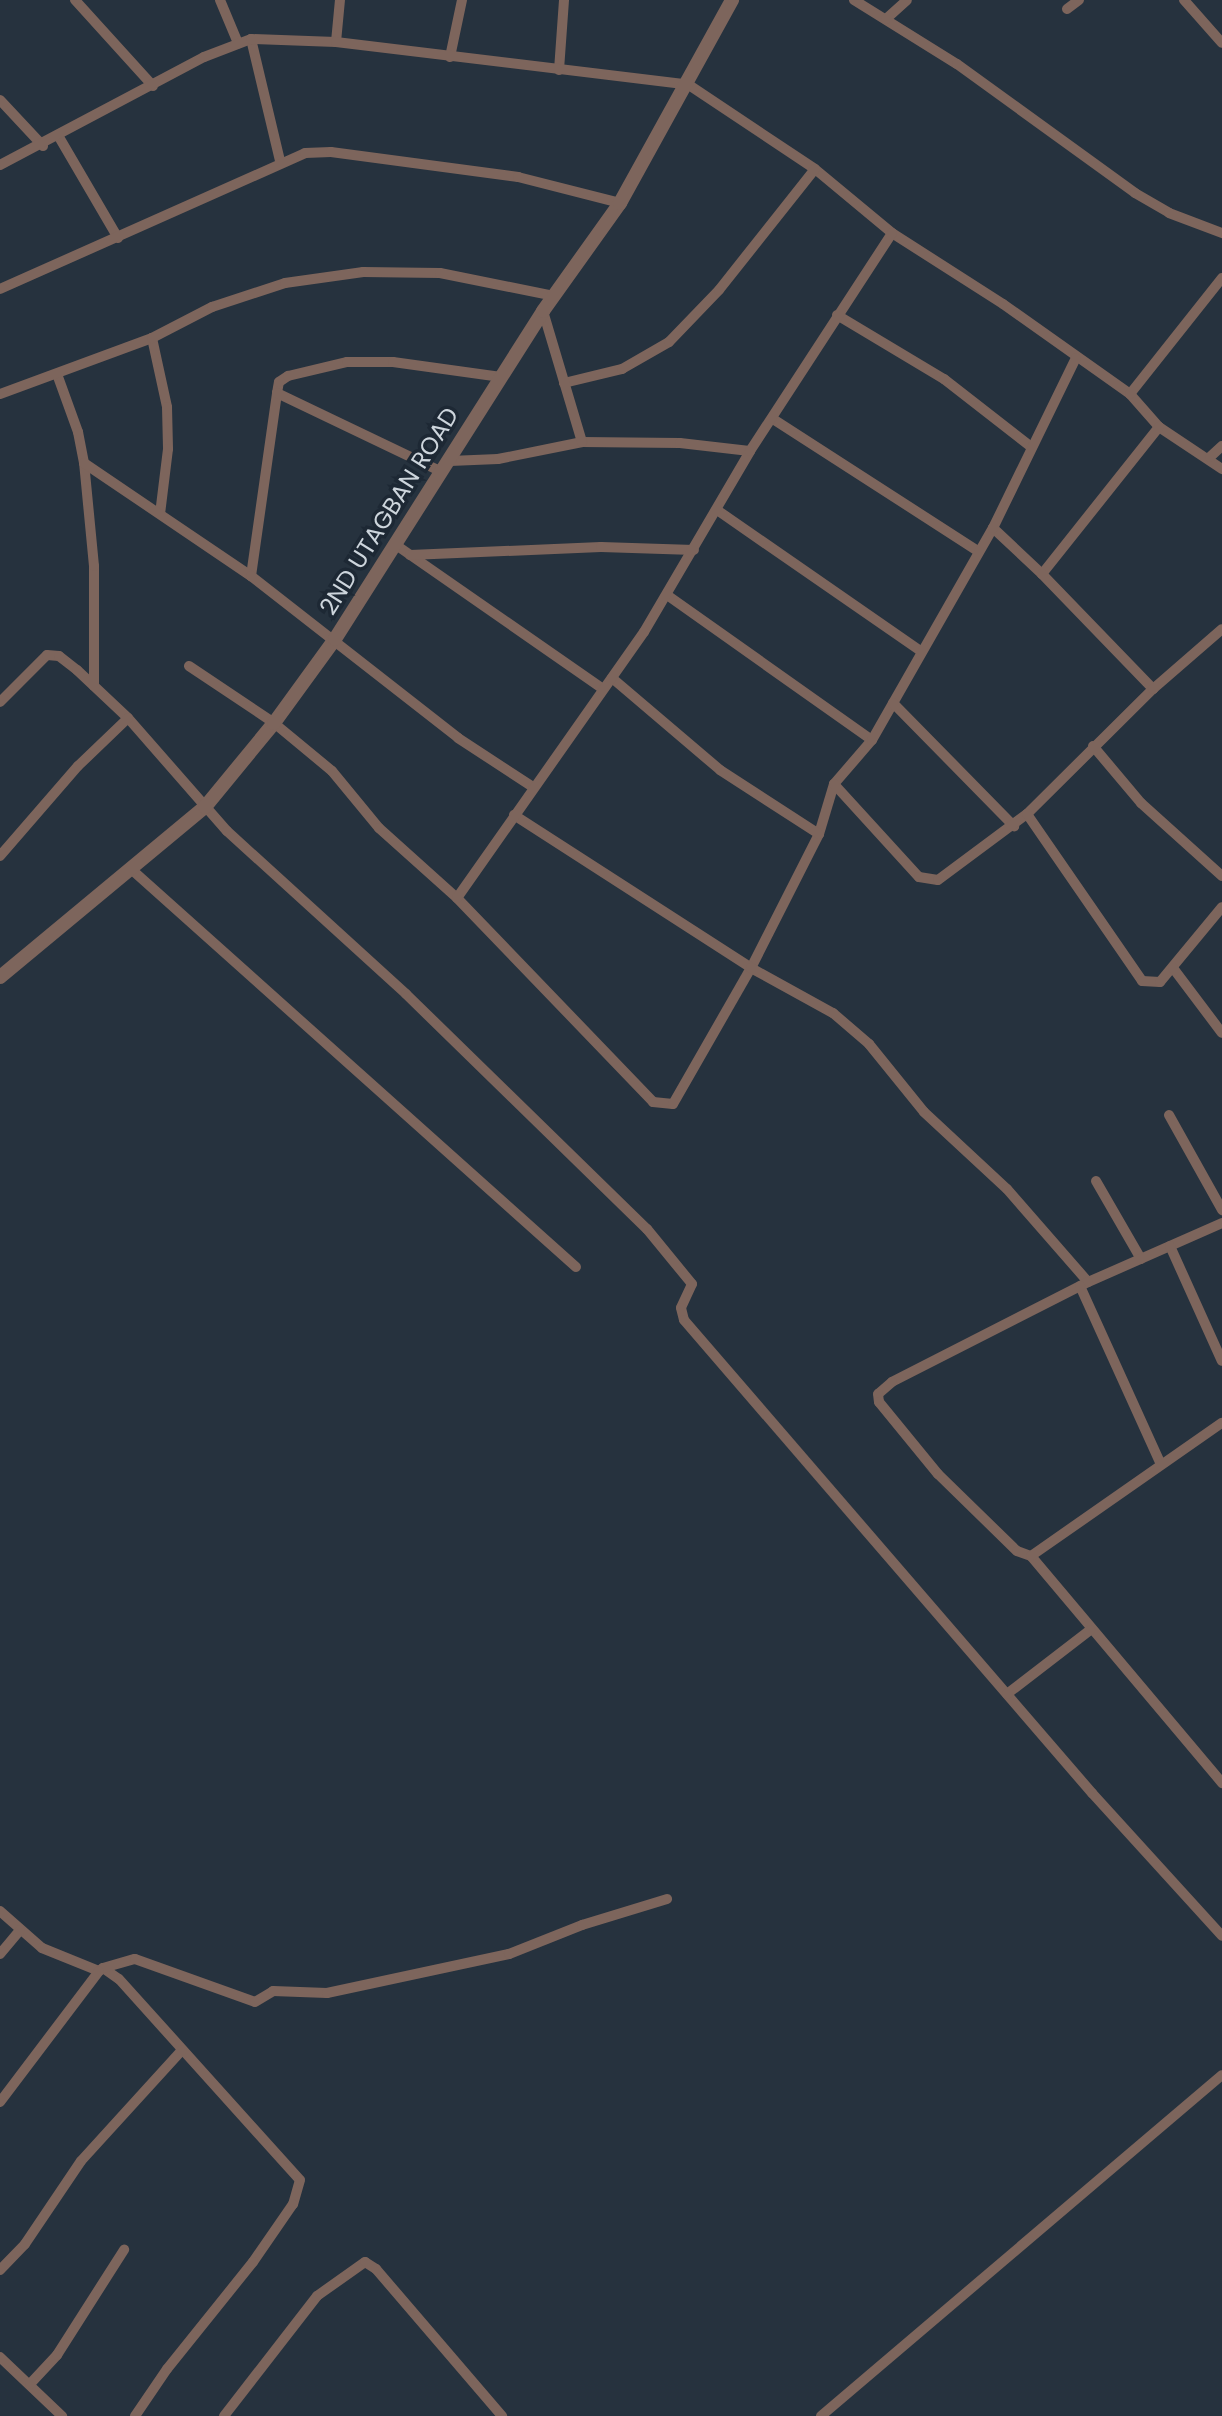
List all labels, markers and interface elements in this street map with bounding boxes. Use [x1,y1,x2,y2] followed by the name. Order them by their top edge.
[314,402,464,620] street label: 2ND UTAGBAN ROAD

